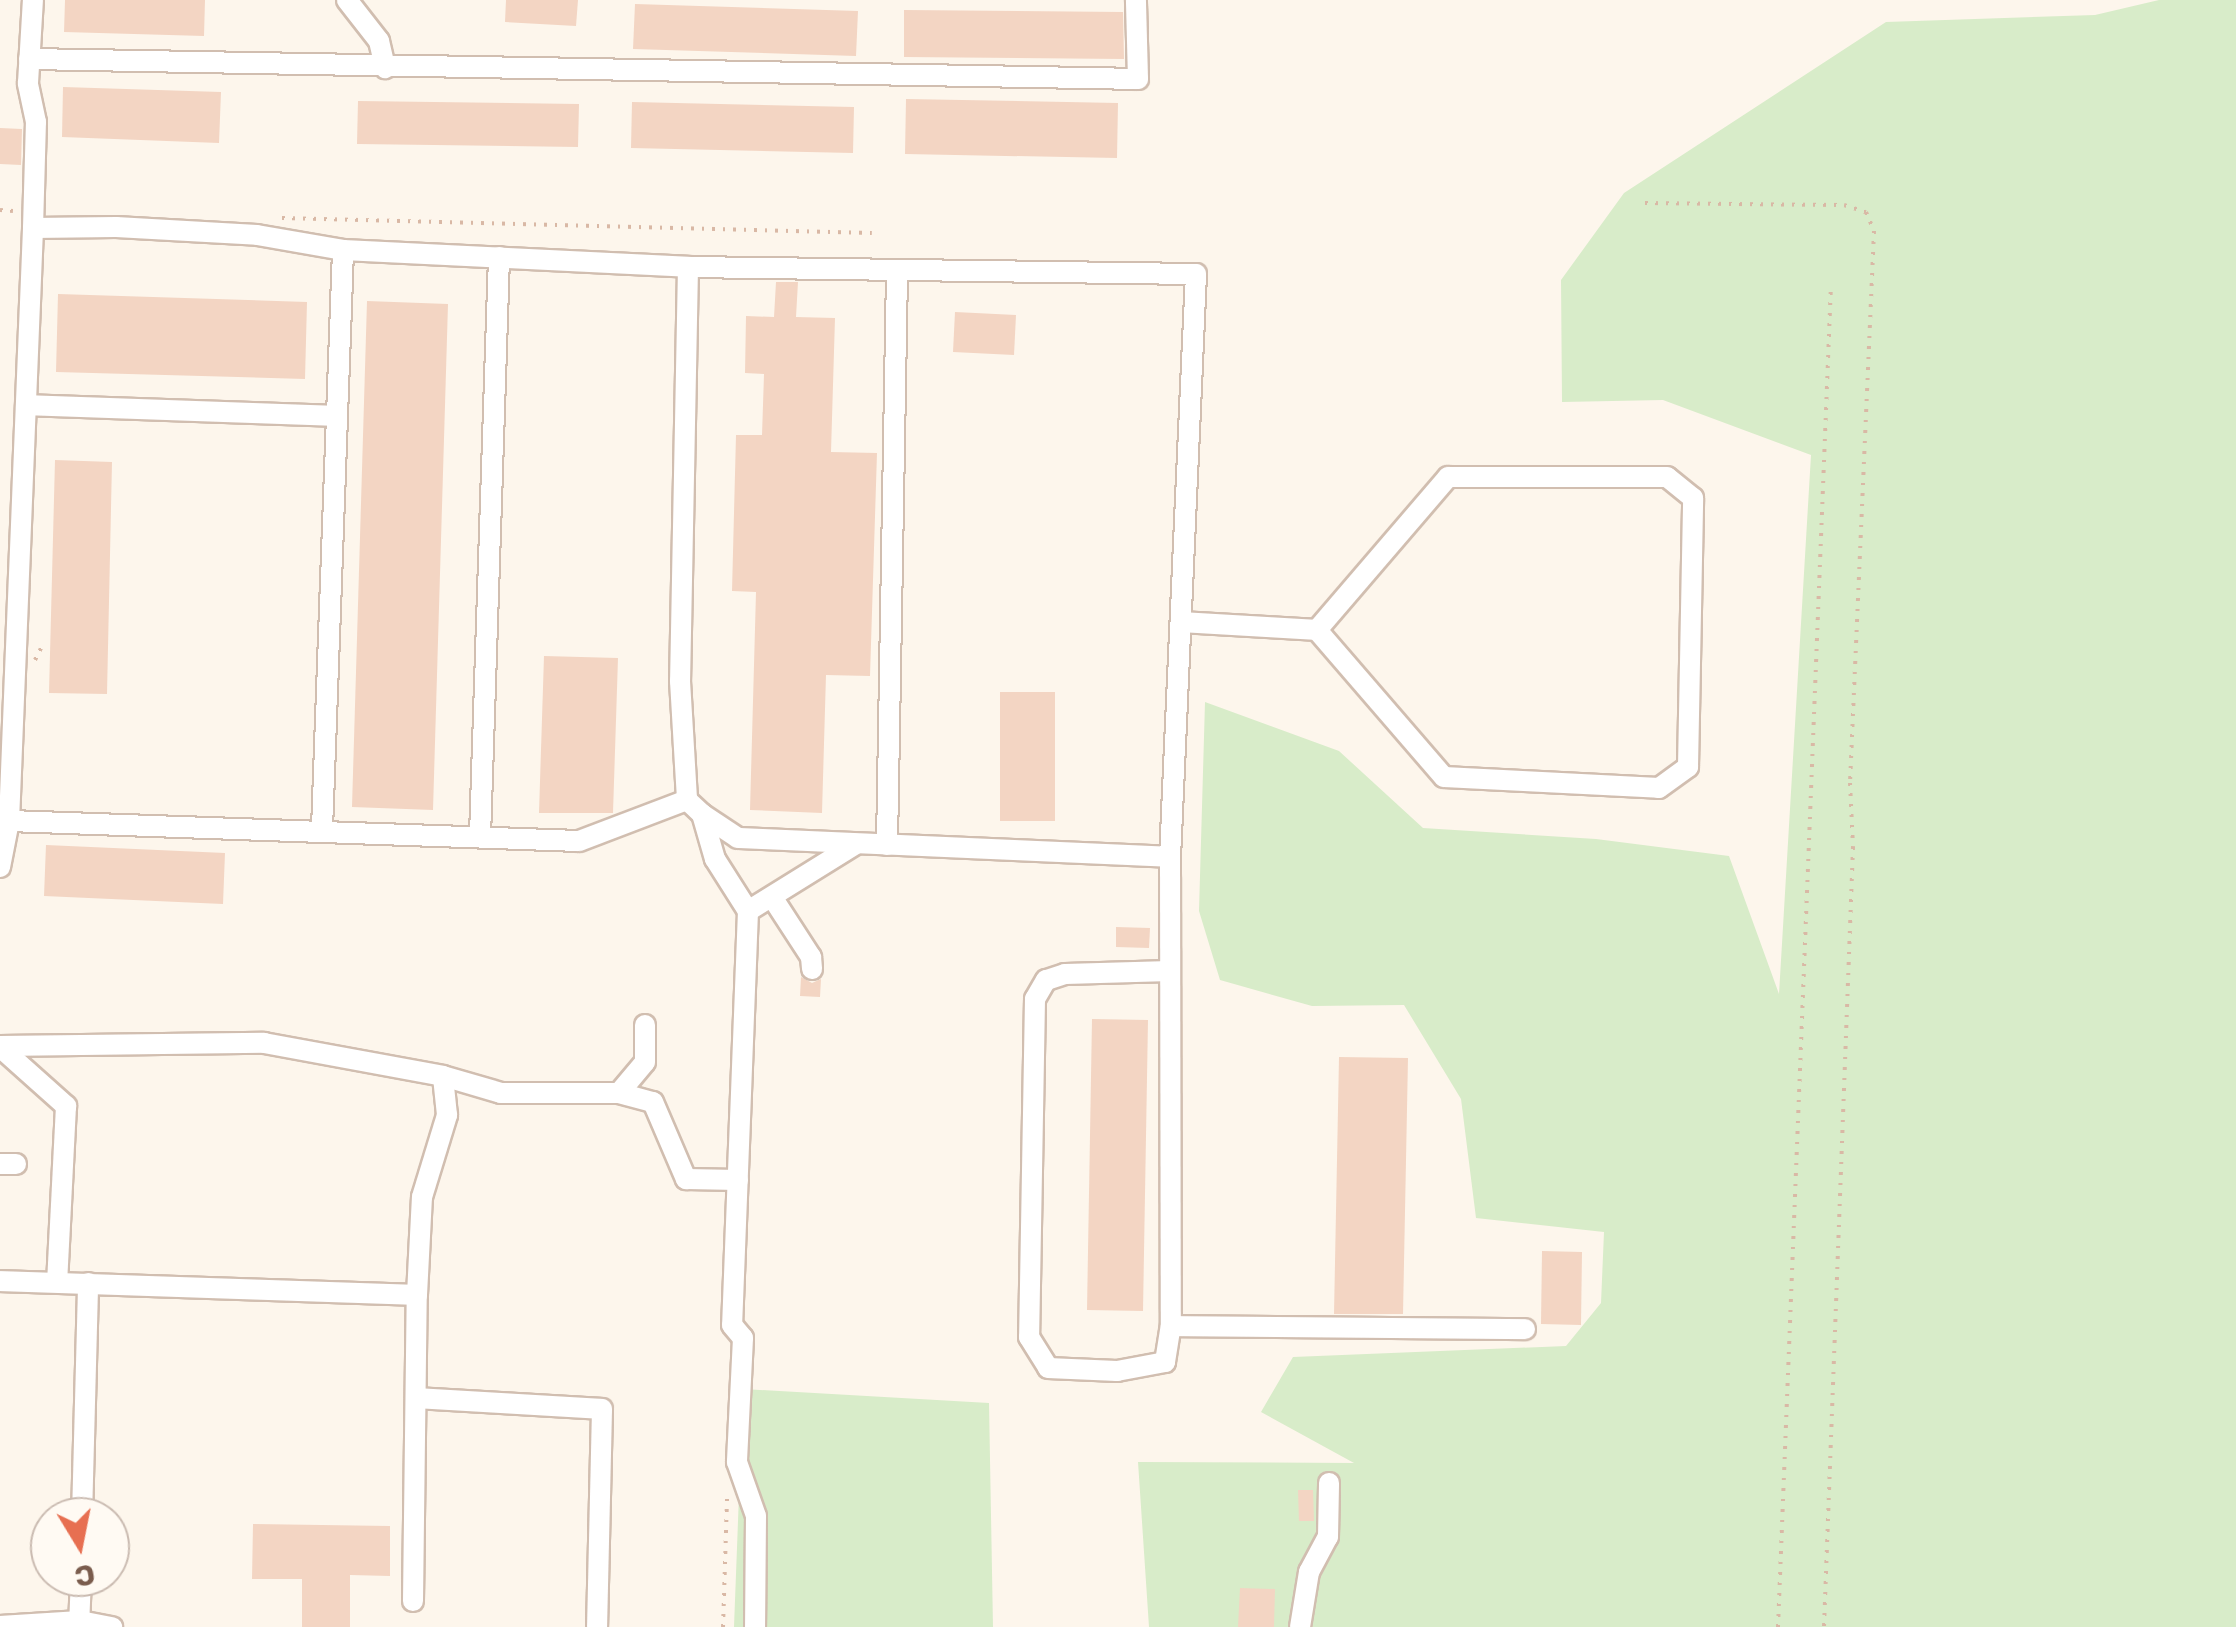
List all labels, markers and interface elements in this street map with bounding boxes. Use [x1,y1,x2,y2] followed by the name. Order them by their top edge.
[30,1497,130,1597] north arrow
[72,1557,97,1593] text: С

